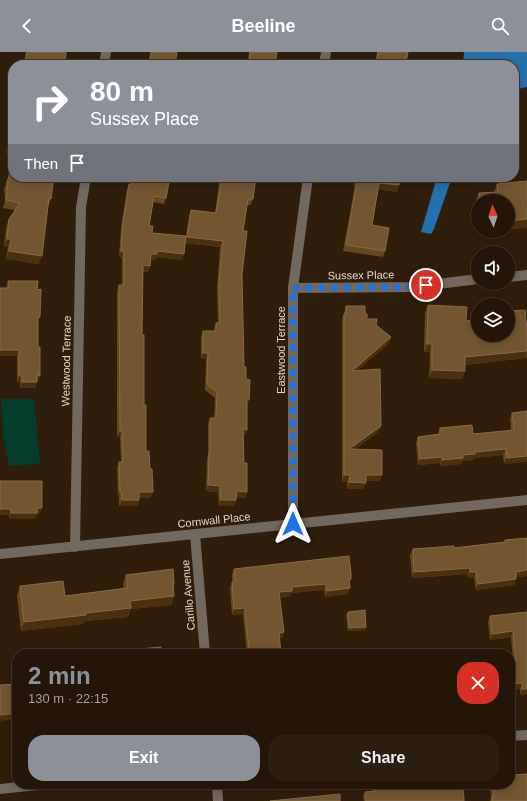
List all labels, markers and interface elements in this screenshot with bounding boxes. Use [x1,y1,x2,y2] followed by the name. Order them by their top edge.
[16,15,38,37] icon: back
[489,15,511,37] icon: search
[231,16,296,36] text: Beeline
[24,76,76,128] icon: right
[90,76,154,107] text: 80 m
[90,109,199,129] text: Sussex Place
[66,152,88,174] icon: arrive
[24,155,58,172] text: Then
[471,194,515,238] north arrow
[471,194,515,342] map controls
[471,246,515,290] button: sound
[328,268,394,282] street label: Sussex Place
[409,268,443,302] pin
[415,274,437,296] icon: arrive
[471,298,515,342] button: layers
[275,306,287,394] street label: Eastwood Terrace
[59,316,73,406] street label: Westwood Terrace
[272,503,314,545] position arrow
[177,510,251,530] street label: Cornwall Place
[179,559,197,631] street label: Carillo Avenue
[28,662,91,689] text: 2 min
[457,662,499,704] button: close
[28,691,108,706] text: 130 m · 22:15
[28,735,260,781] button: Exit
[268,735,499,781] button: Share

